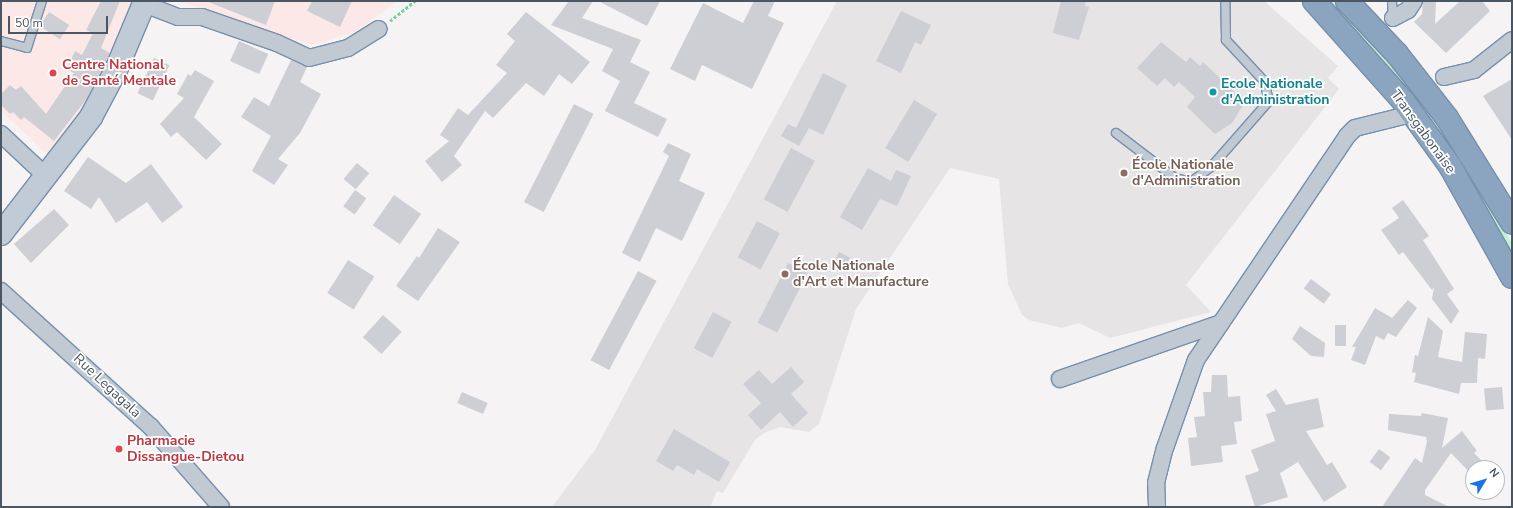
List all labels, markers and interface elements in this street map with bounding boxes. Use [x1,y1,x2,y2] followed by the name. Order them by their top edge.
[10,8,110,34] scale bar
[15,15,43,31] text: 50 m
[62,57,176,90] place label: Centre National de Santé Mentale
[47,67,59,79] marker: Centre National de Santé Mentale
[1221,76,1330,108] place label: Ecole Nationale d'Administration
[1208,87,1218,97] marker: Ecole Nationale d'Administration
[1387,87,1459,177] street label: Transgabonaise
[1132,157,1241,190] place label: École Nationale d'Administration
[1119,168,1129,178] marker: École Nationale d'Administration
[793,258,929,290] place label: École Nationale d'Art et Manufacture
[780,269,790,279] marker: École Nationale d'Art et Manufacture
[70,351,144,421] street label: Rue Legagala
[127,433,244,466] place label: Pharmacie Dissangue-Dietou
[114,444,124,454] marker: Pharmacie Dissangue-Dietou
[1465,460,1505,500] north arrow
[1486,465,1503,481] text: N

